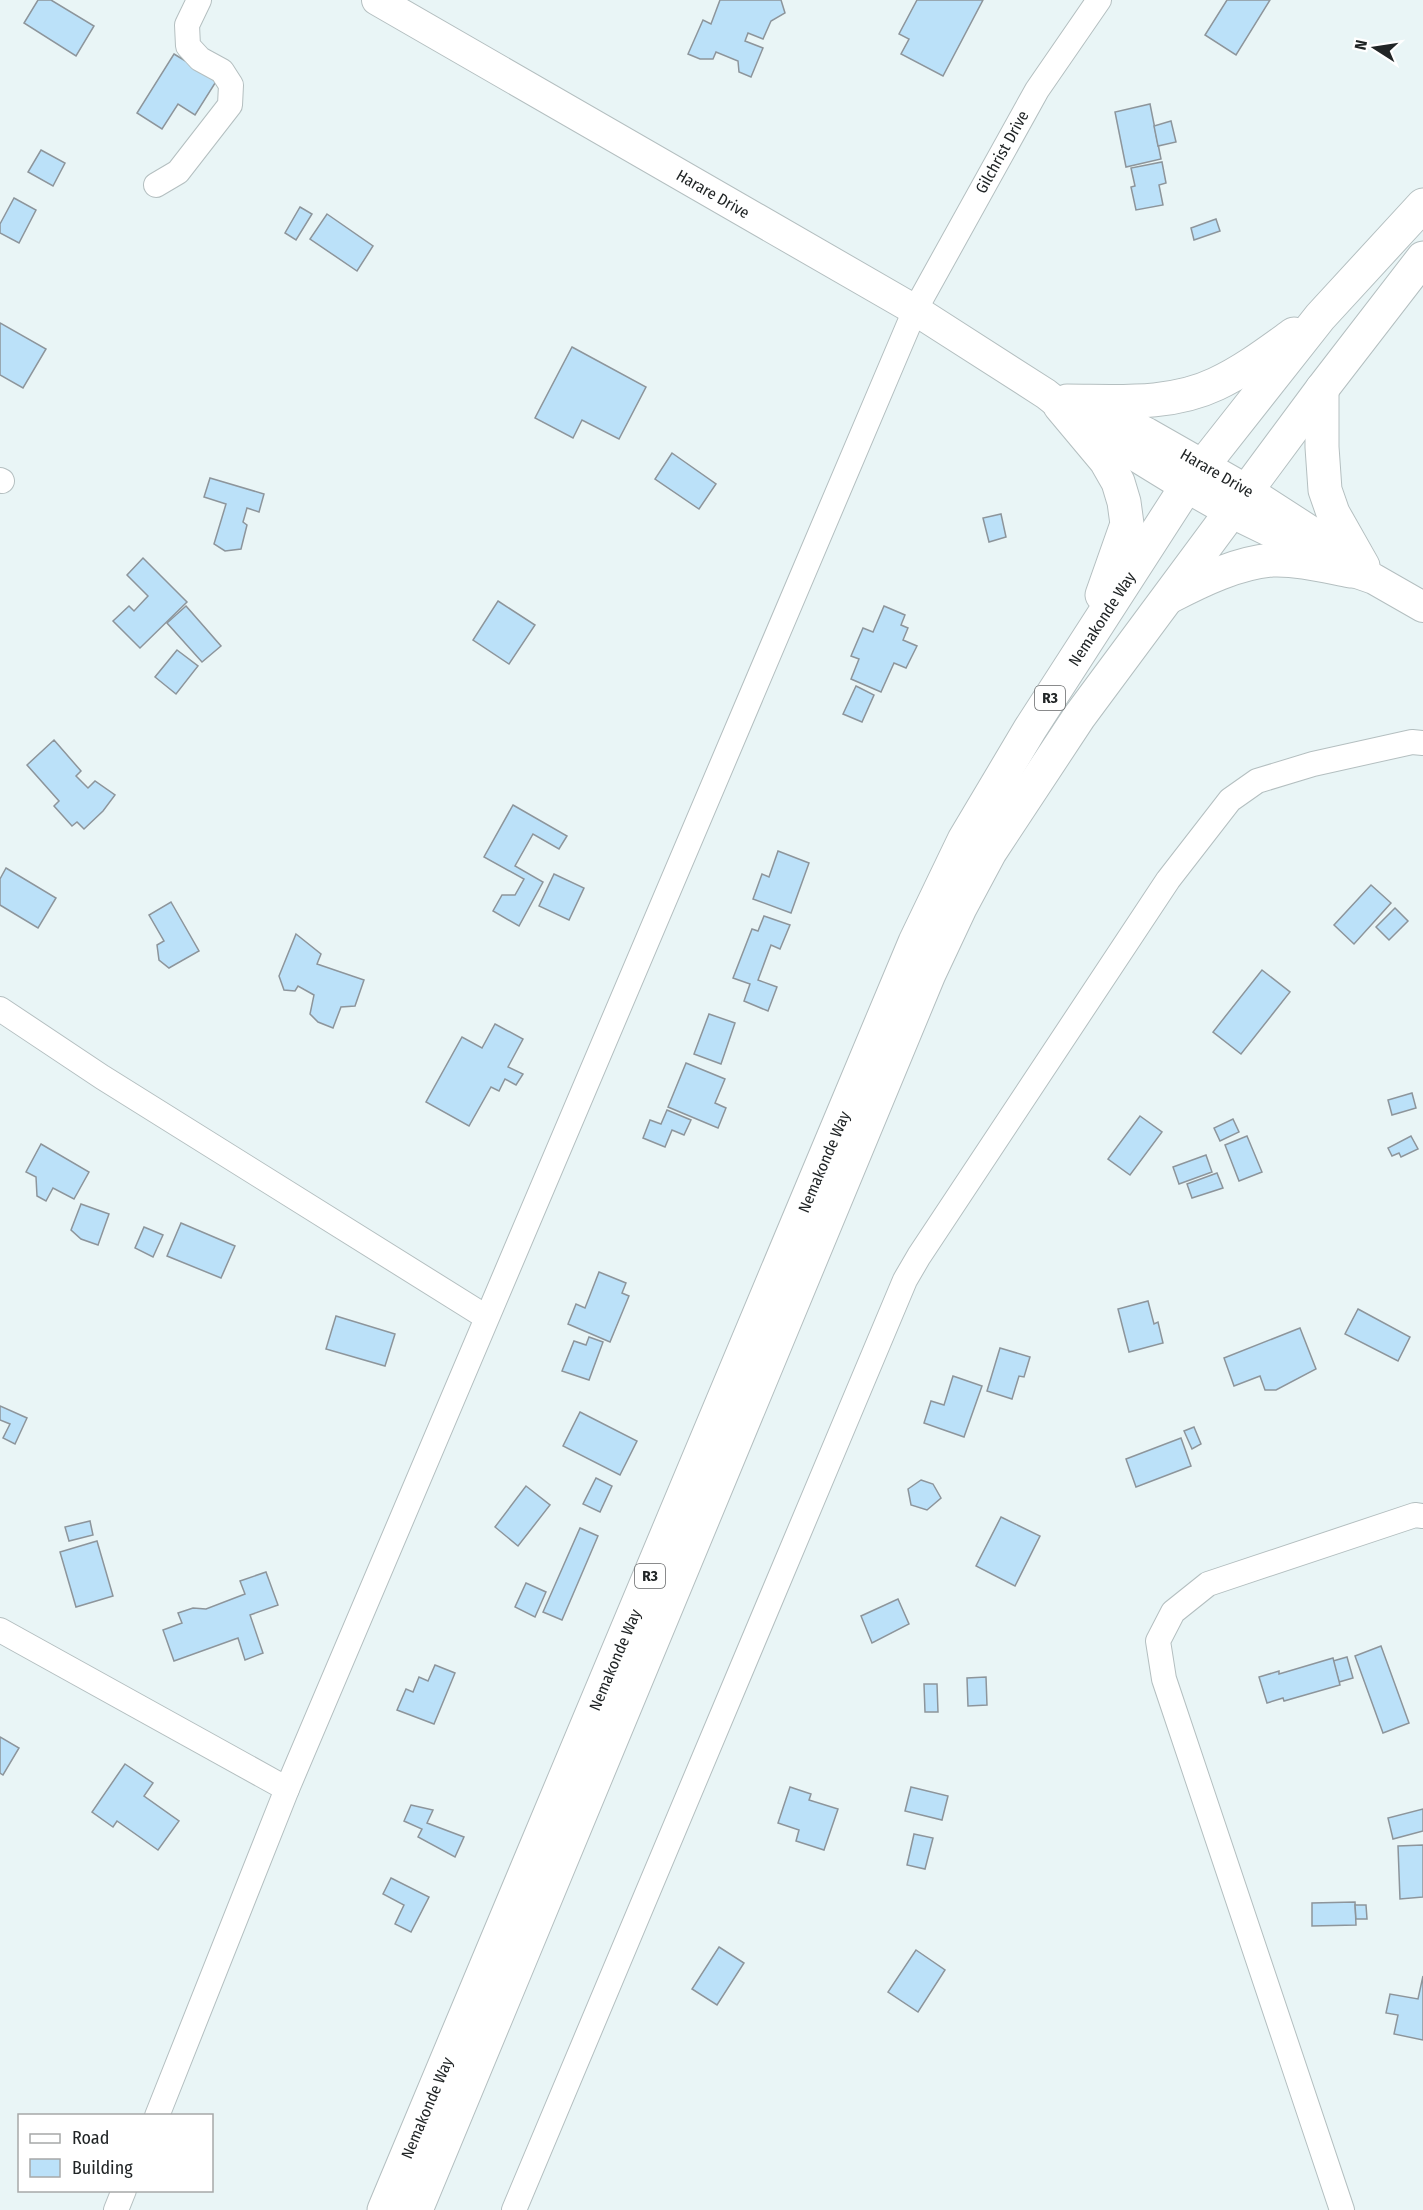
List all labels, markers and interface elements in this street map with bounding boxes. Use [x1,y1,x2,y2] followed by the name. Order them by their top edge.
[1345,18,1405,78] north arrow
[1351,38,1371,52] text: N
[971,107,1033,197] street label: Gilchrist Drive
[673,165,753,223] street label: Harare Drive
[1177,444,1257,502] street label: Harare Drive
[1065,568,1140,670] street label: Nemakonde Way
[1035,686,1065,710] road number: R3
[794,1108,854,1216] street label: Nemakonde Way
[635,1564,665,1588] road number: R3
[585,1606,645,1714] street label: Nemakonde Way
[397,2054,457,2162] street label: Nemakonde Way
[18,2114,213,2192] legend
[72,2127,109,2149] text: Road
[72,2157,133,2179] text: Building

